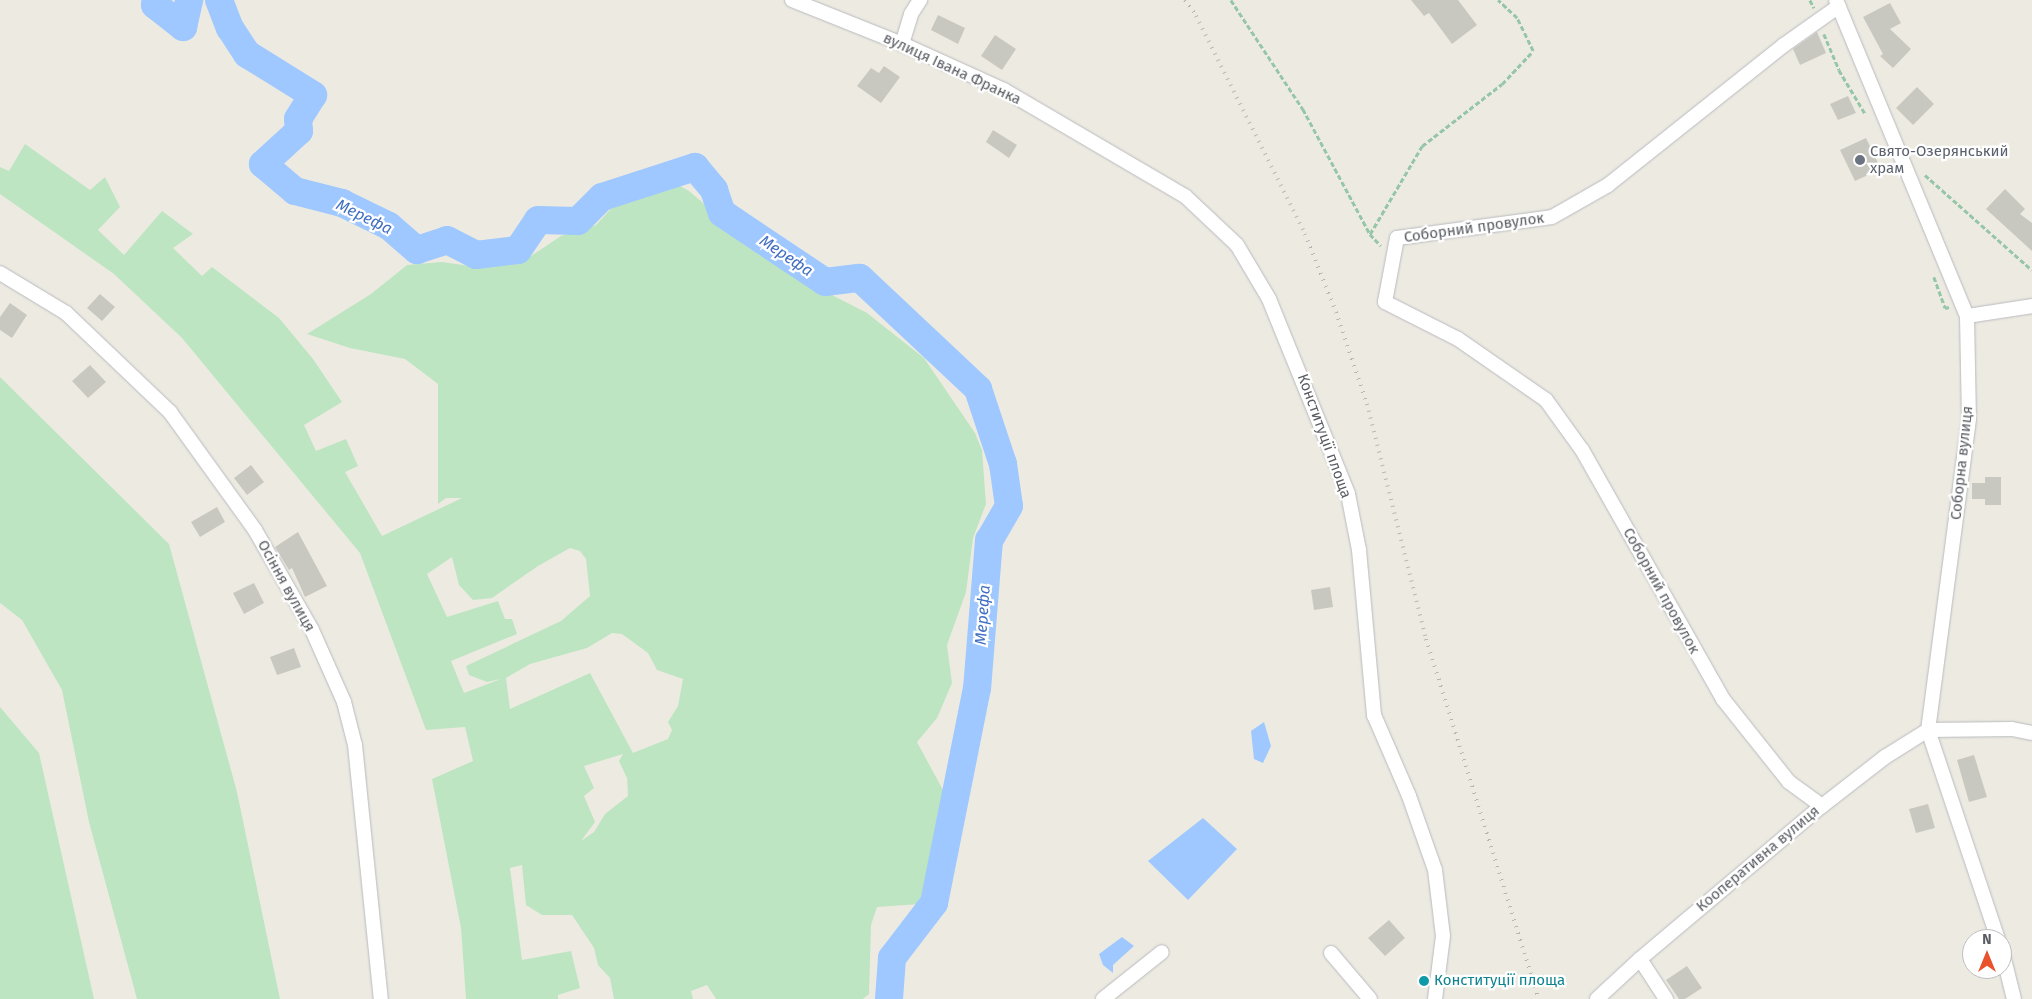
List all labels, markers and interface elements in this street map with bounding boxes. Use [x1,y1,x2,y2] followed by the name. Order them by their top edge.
[880,29,1024,109] street label: вулиця Івана Франка
[1870,142,2009,177] place label: Свято-Озерянський храм
[1854,154,1866,166] marker: Свято-Озерянський храм
[333,195,395,239] water label: Мерефа
[1403,209,1545,247] street label: Соборний провулок
[756,231,816,281] water label: Мерефа
[1293,371,1355,501] street label: Конституції площа
[1947,405,1977,521] street label: Соборна вулиця
[1619,525,1703,657] street label: Соборний провулок
[253,537,319,635] street label: Осіння вулиця
[971,584,995,646] water label: Мерефа
[1693,802,1823,916] street label: Кооперативна вулиця
[1962,929,2012,979] north arrow
[1982,931,1992,948] text: N
[1434,972,1565,990] place label: Конституції площа
[1418,975,1430,987] marker: Конституції площа

